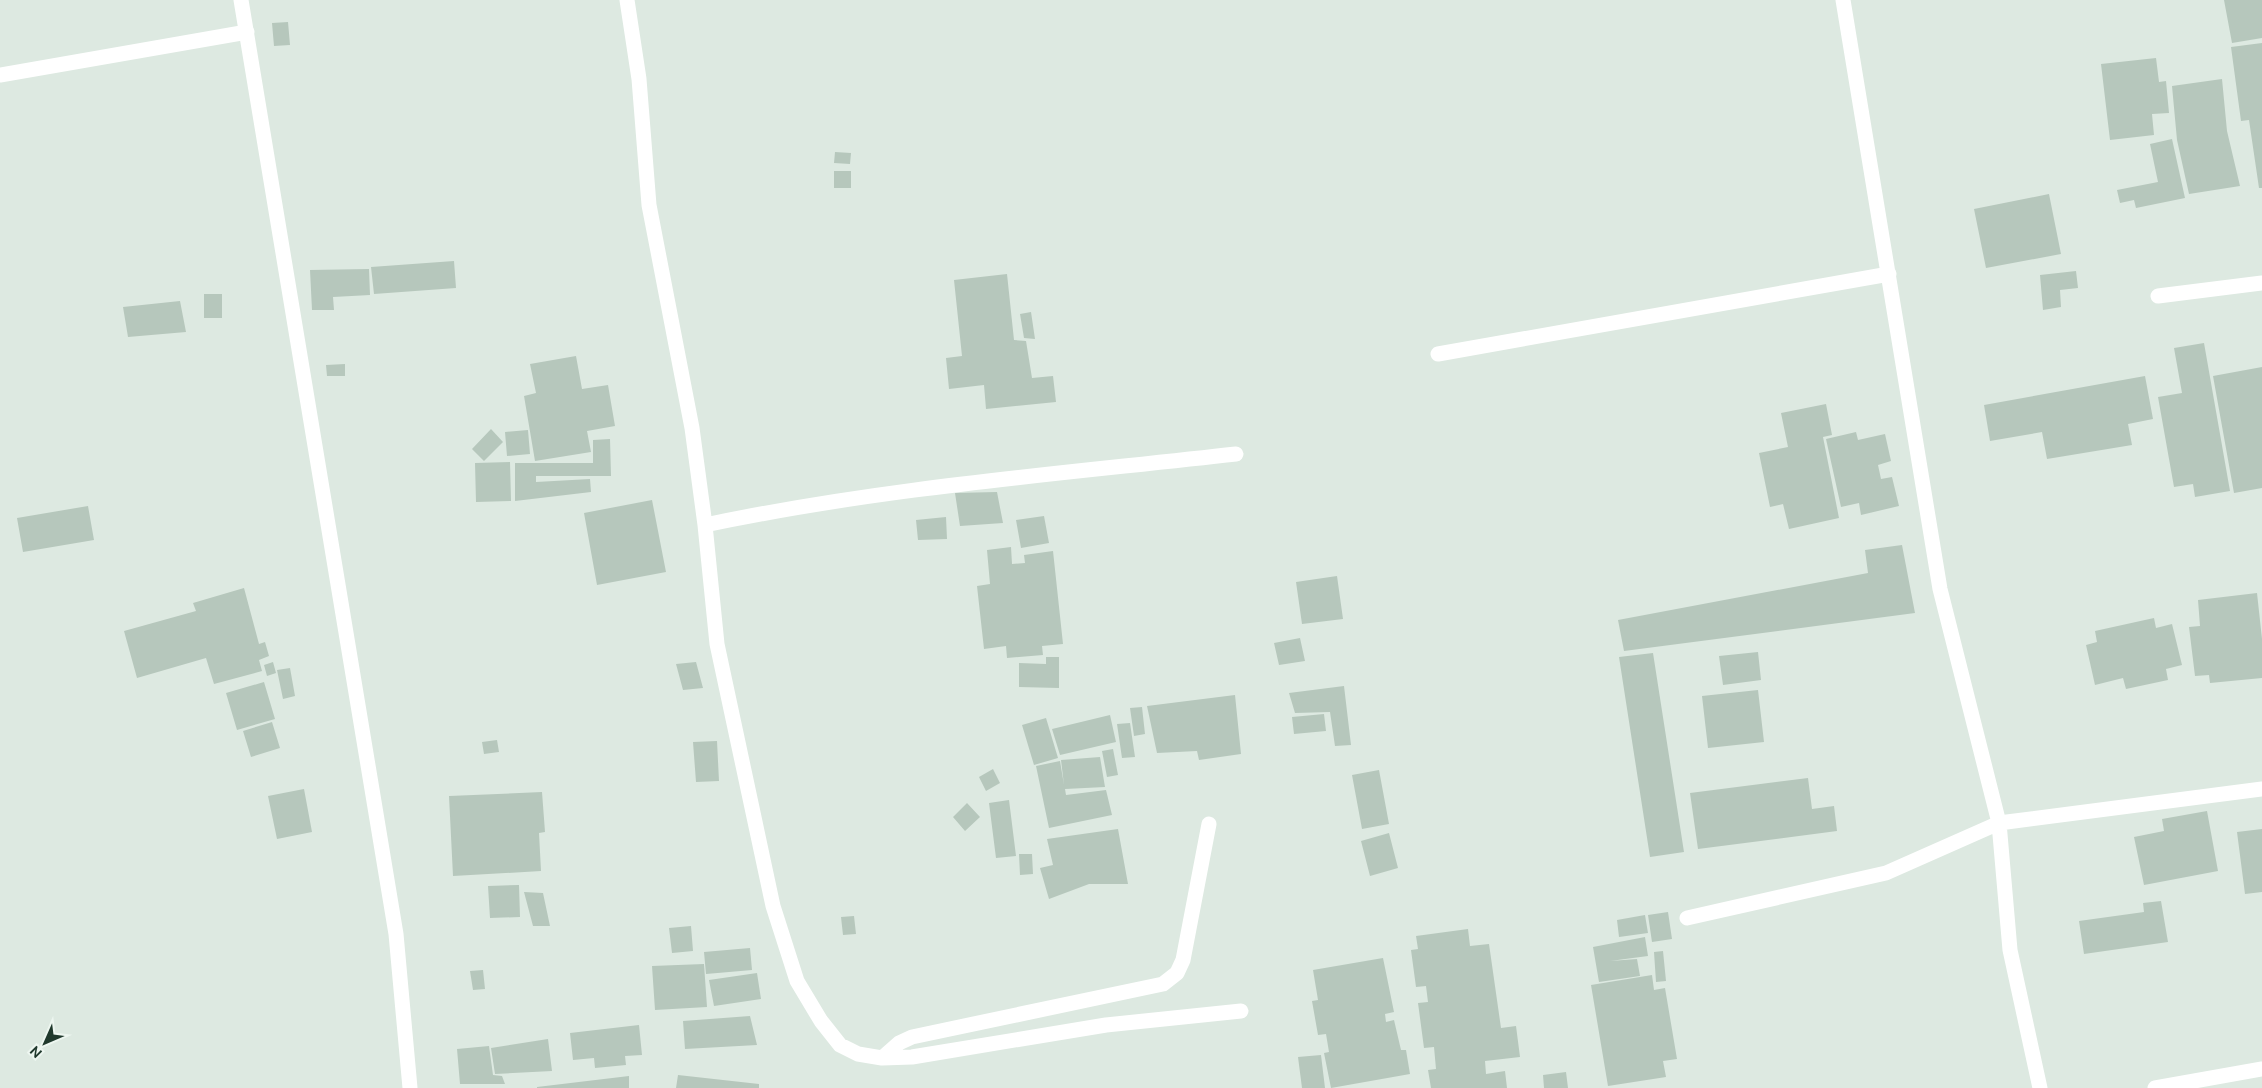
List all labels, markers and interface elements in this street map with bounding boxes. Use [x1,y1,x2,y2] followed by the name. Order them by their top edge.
[20,1018,70,1068] north arrow
[26,1043,45,1062] text: N

